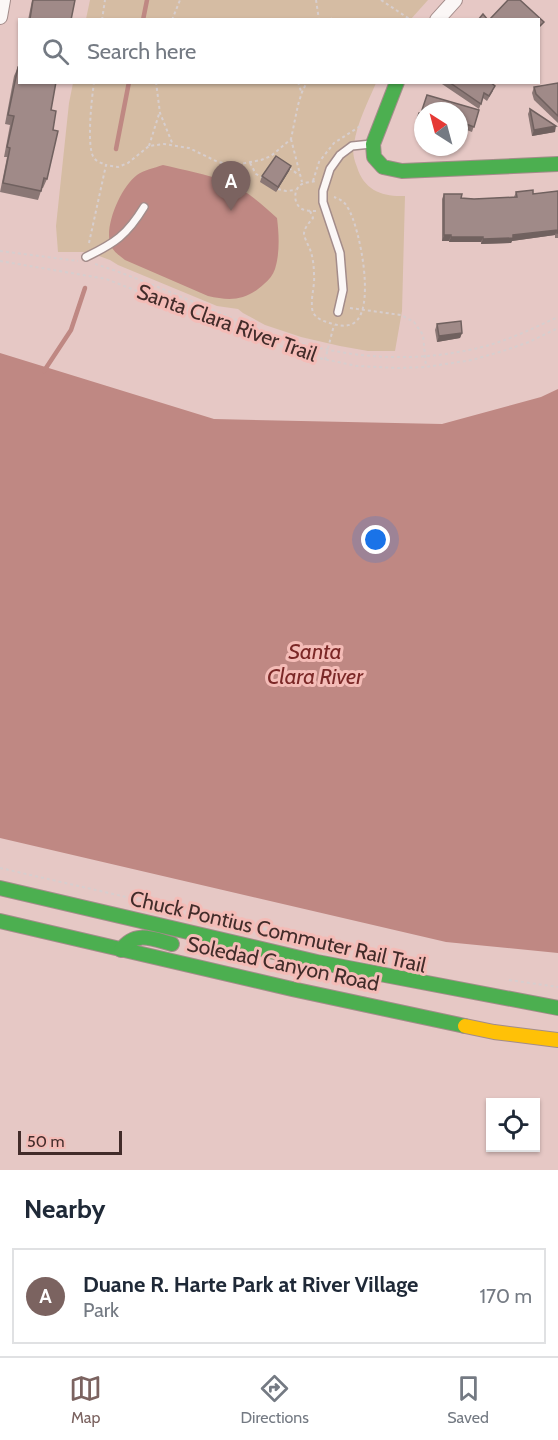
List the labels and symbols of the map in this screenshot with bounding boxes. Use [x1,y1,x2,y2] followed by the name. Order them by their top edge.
[414,102,468,156] north arrow
[212,162,250,211] pin: A
[134,278,321,367] street label: Santa Clara River Trail
[361,525,390,554] your location
[267,638,364,690] water label: Santa Clara River
[128,885,429,978] street label: Chuck Pontius Commuter Rail Trail
[185,931,382,996] street label: Soledad Canyon Road
[18,1128,122,1156] scale bar

